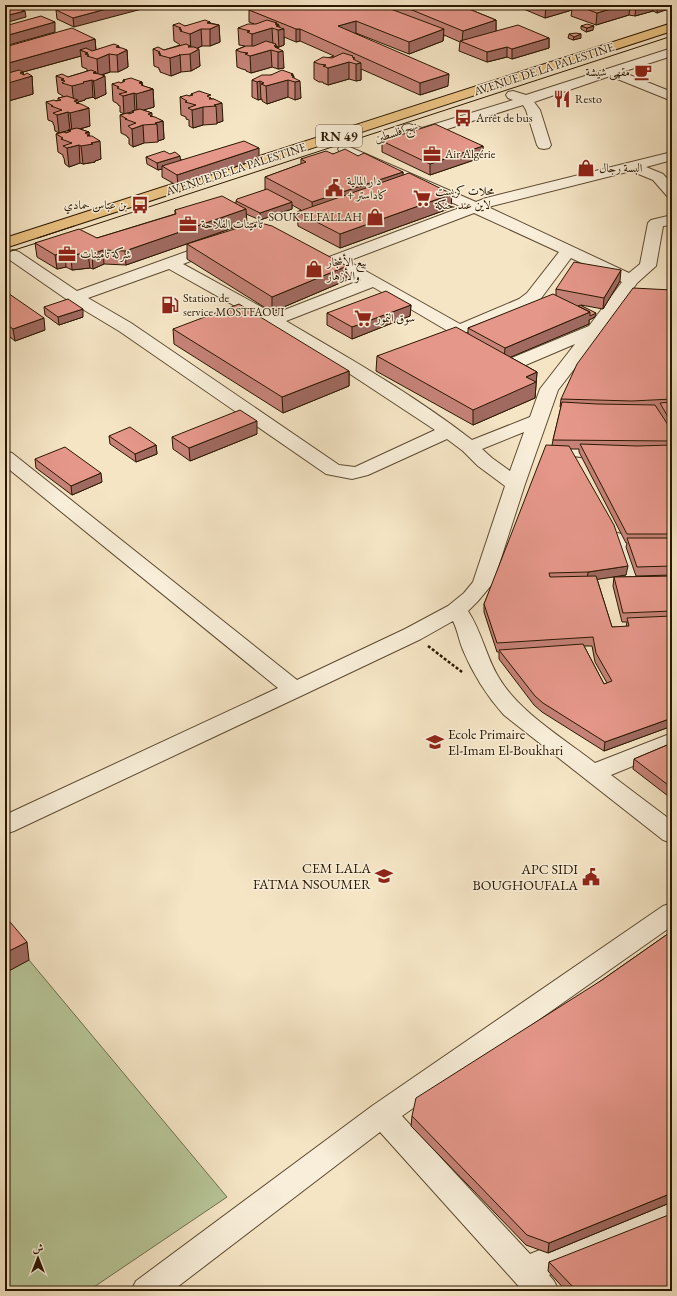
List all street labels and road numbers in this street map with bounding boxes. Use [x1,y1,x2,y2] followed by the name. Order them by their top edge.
[471,39,616,100] street label: AVENUE DE LA PALESTINE
[372,117,421,149] street label: نهج فلسطين
[316,125,362,147] road number: RN 49
[163,139,308,200] street label: AVENUE DE LA PALESTINE

